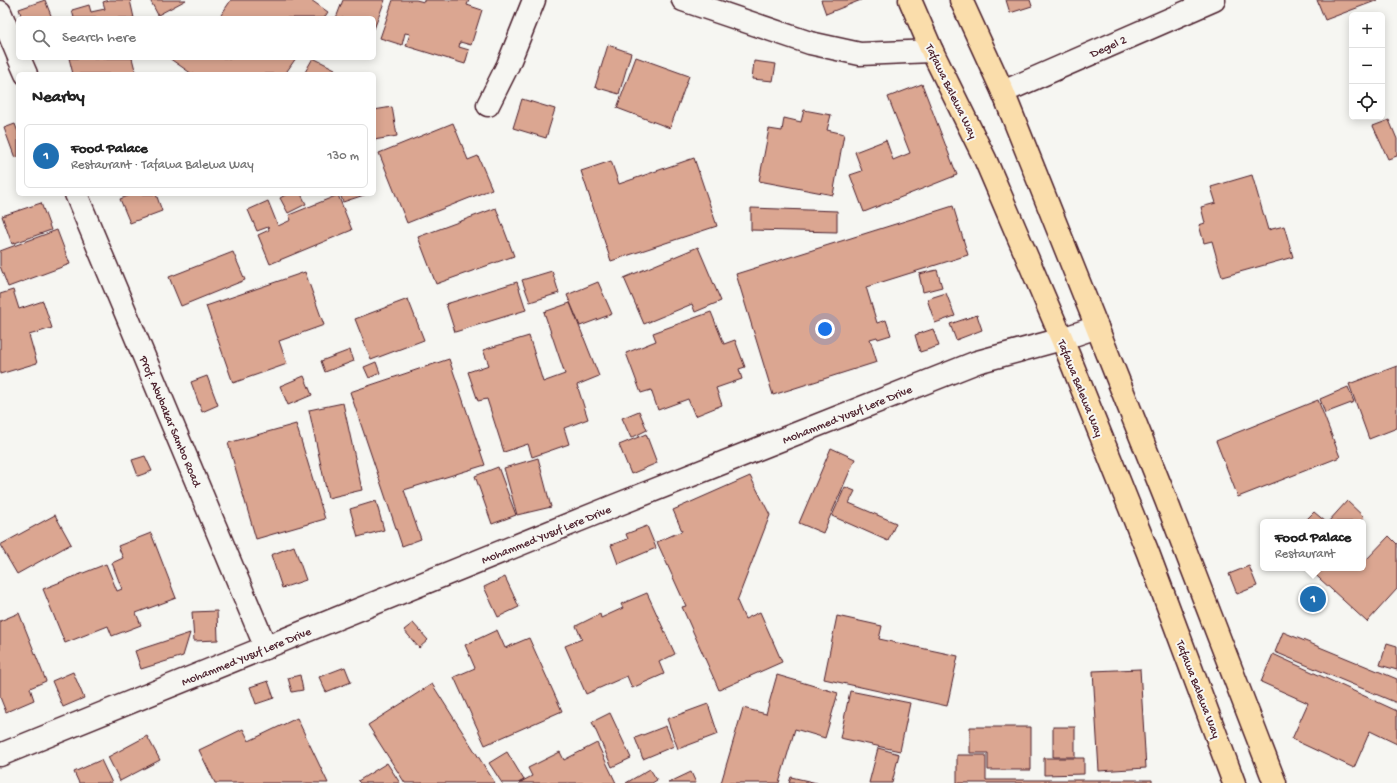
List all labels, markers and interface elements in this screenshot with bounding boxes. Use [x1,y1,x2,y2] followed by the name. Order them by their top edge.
[1349,12,1385,120] map controls
[1349,12,1385,48] button: +
[16,16,376,60] search box
[30,27,52,49] icon: search
[62,29,136,47] text: Search here
[1088,34,1129,62] street label: Degel 2
[921,41,979,142] street label: Tafawa Balewa Way
[1349,48,1385,84] button: −
[1349,84,1385,120] button: locate
[32,88,85,108] text: Nearby
[71,140,148,158] text: Food Palace
[43,149,49,164] text: 1
[327,149,359,164] text: 130 m
[71,158,254,173] text: Restaurant · Tafawa Balewa Way
[815,319,835,339] your location
[1053,337,1105,439] street label: Tafawa Balewa Way
[135,353,204,490] street label: Prof. Abubakar Sambo Road
[781,383,915,448] street label: Mohammed Yusuf Lere Drive
[480,503,614,568] street label: Mohammed Yusuf Lere Drive
[1260,519,1366,571] popup
[1275,529,1351,547] text: Food Palace
[1275,547,1335,562] text: Restaurant
[1300,584,1326,614] pin: 1
[180,625,314,690] street label: Mohammed Yusuf Lere Drive
[1172,638,1222,741] street label: Tafawa Balewa Way

